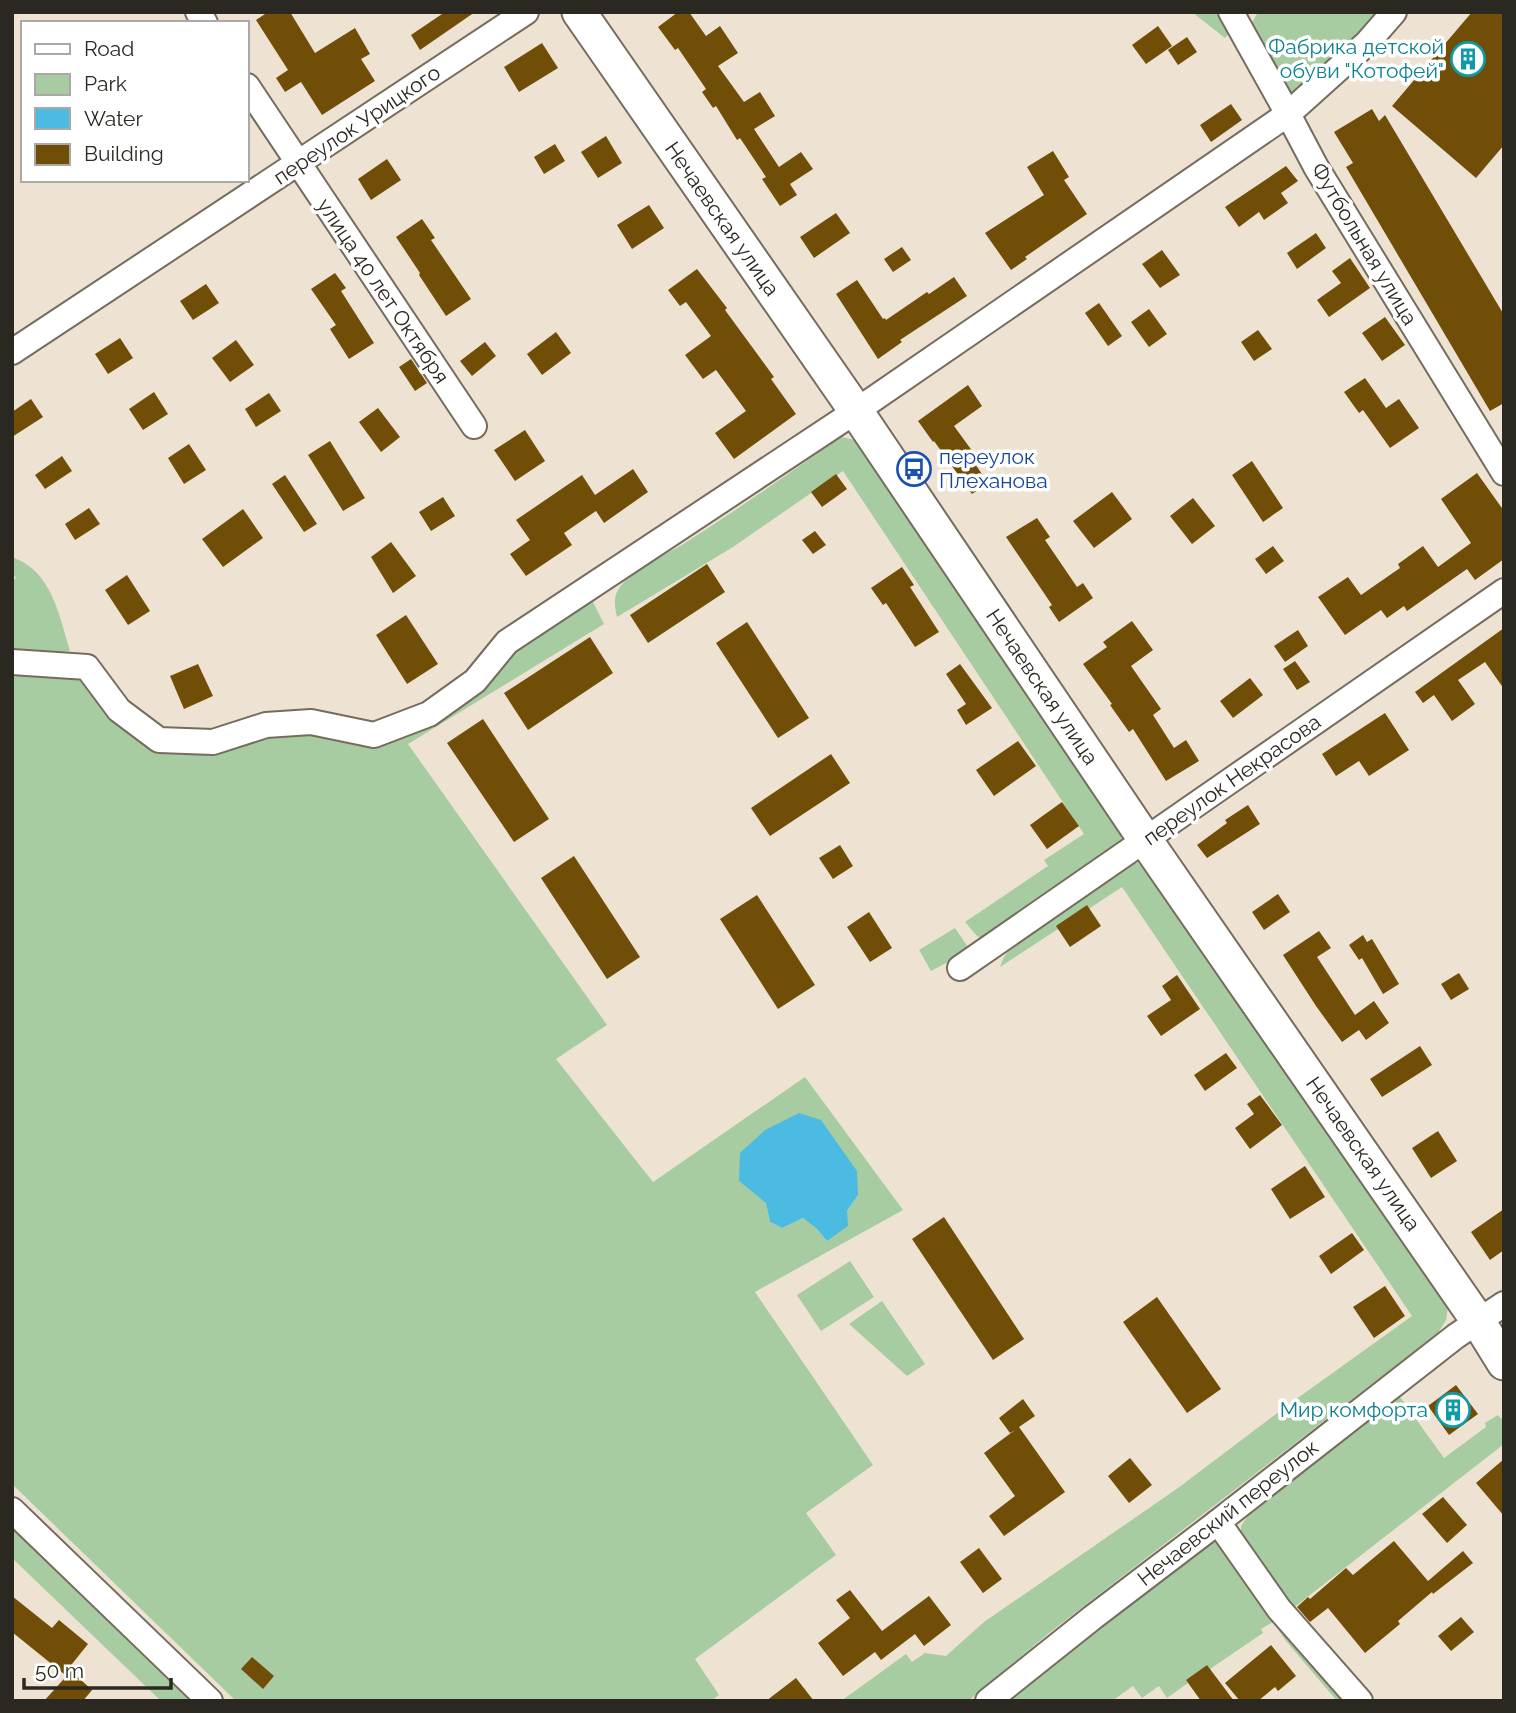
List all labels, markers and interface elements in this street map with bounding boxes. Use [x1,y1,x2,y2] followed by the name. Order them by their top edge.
[21,21,248,182] legend
[1268,34,1444,83] place label: Фабрика детской обуви "Котофей"
[84,36,134,61] text: Road
[1449,40,1487,78] building icon: Фабрика детской обуви "Котофей"
[269,60,445,190] street label: переулок Урицкого
[84,71,127,96] text: Park
[84,106,143,131] text: Water
[660,137,785,301] street label: Нечаевская улица
[84,141,164,166] text: Building
[1306,158,1423,329] street label: Футбольная улица
[312,193,455,388] street label: улица 40 лет Октября
[939,444,1048,493] place label: переулок Плеханова
[895,450,933,488] bus stop icon: переулок Плеханова
[981,604,1104,769] street label: Нечаевская улица
[1138,709,1325,850] street label: переулок Некрасова
[1301,1072,1426,1236] street label: Нечаевская улица
[1434,1391,1472,1429] building icon: Мир комфорта
[1280,1397,1428,1422] place label: Мир комфорта
[1132,1434,1323,1591] street label: Нечаевский переулок
[24,1646,172,1690] scale bar
[35,1658,84,1683] text: 50 m

